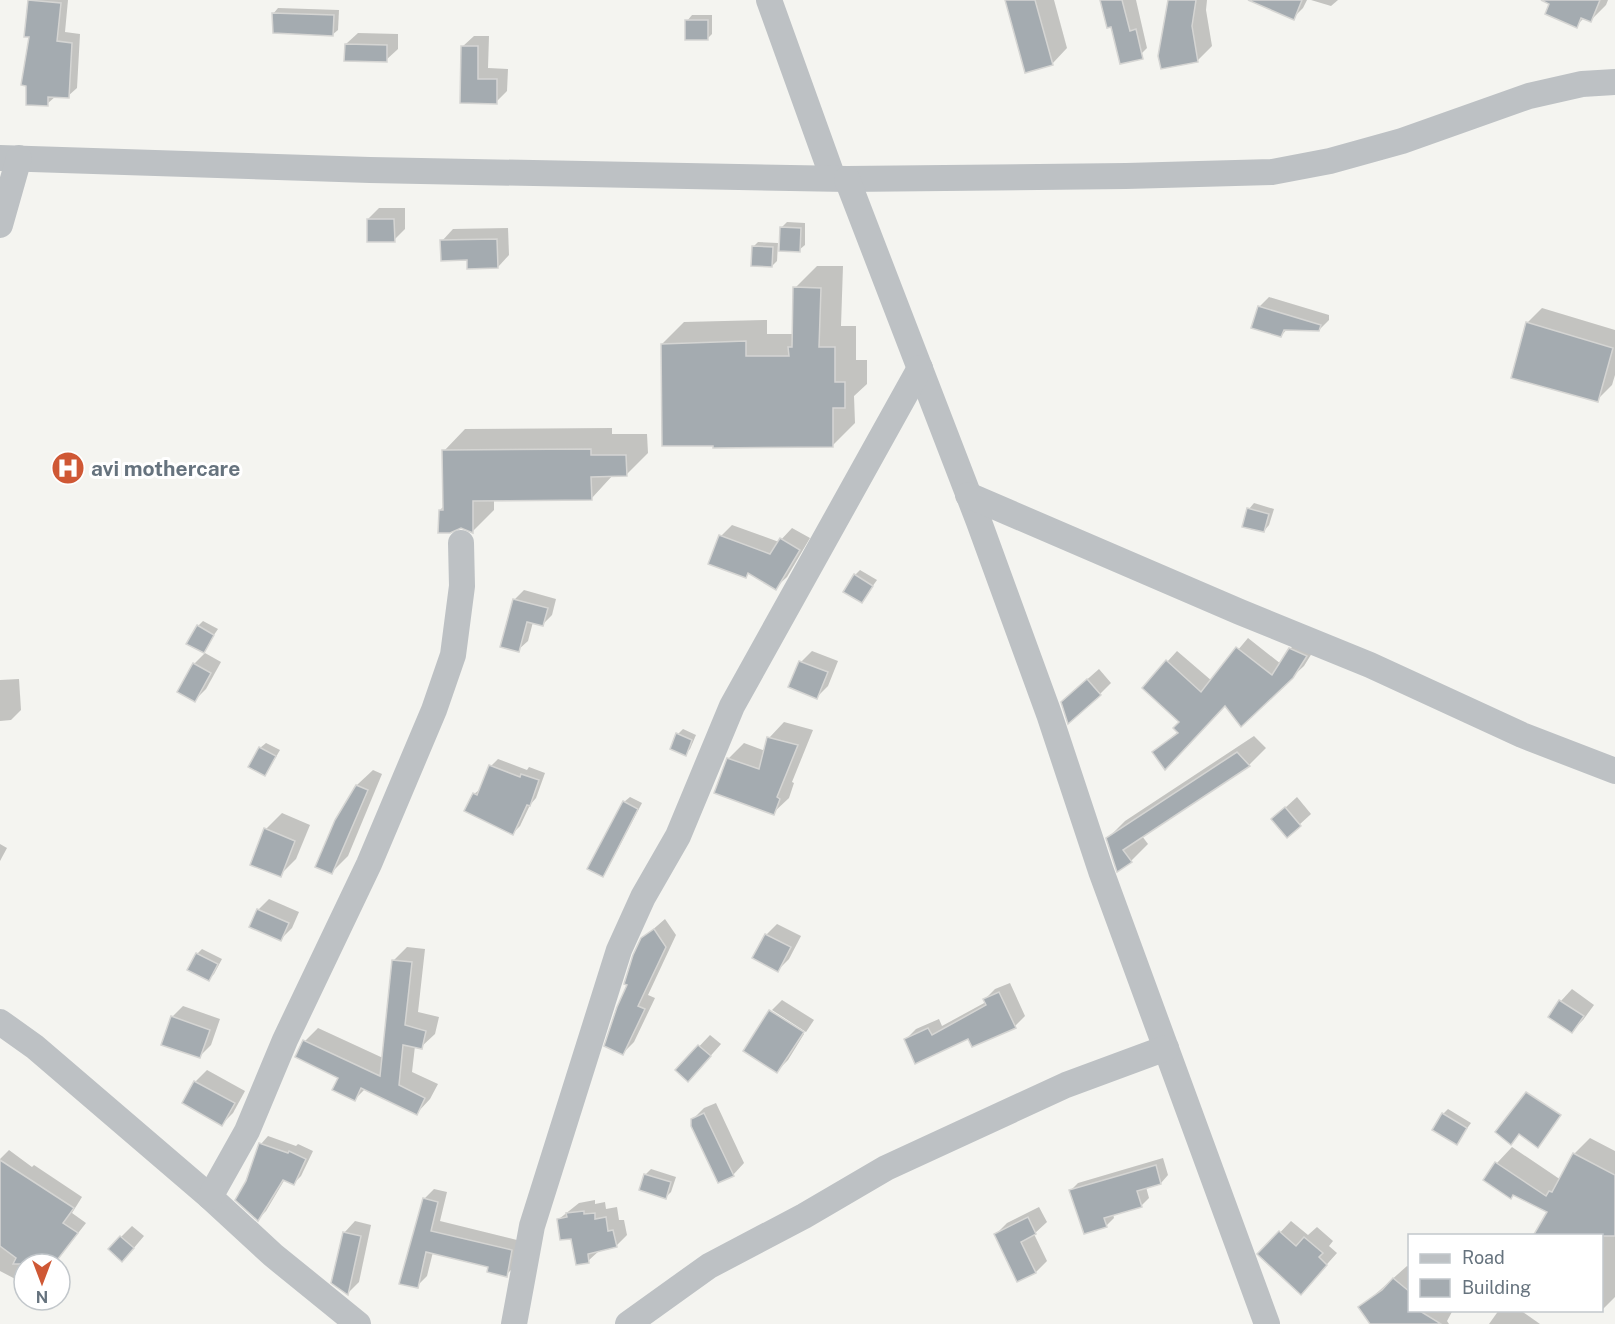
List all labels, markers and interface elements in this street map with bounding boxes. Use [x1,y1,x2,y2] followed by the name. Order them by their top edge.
[50,450,86,486] hospital icon: avi mothercare
[91,456,240,481] place label: avi mothercare
[1408,1234,1603,1312] legend
[1462,1247,1505,1268] text: Road
[12,1252,72,1312] north arrow
[1462,1277,1531,1298] text: Building
[36,1287,48,1306] text: N

